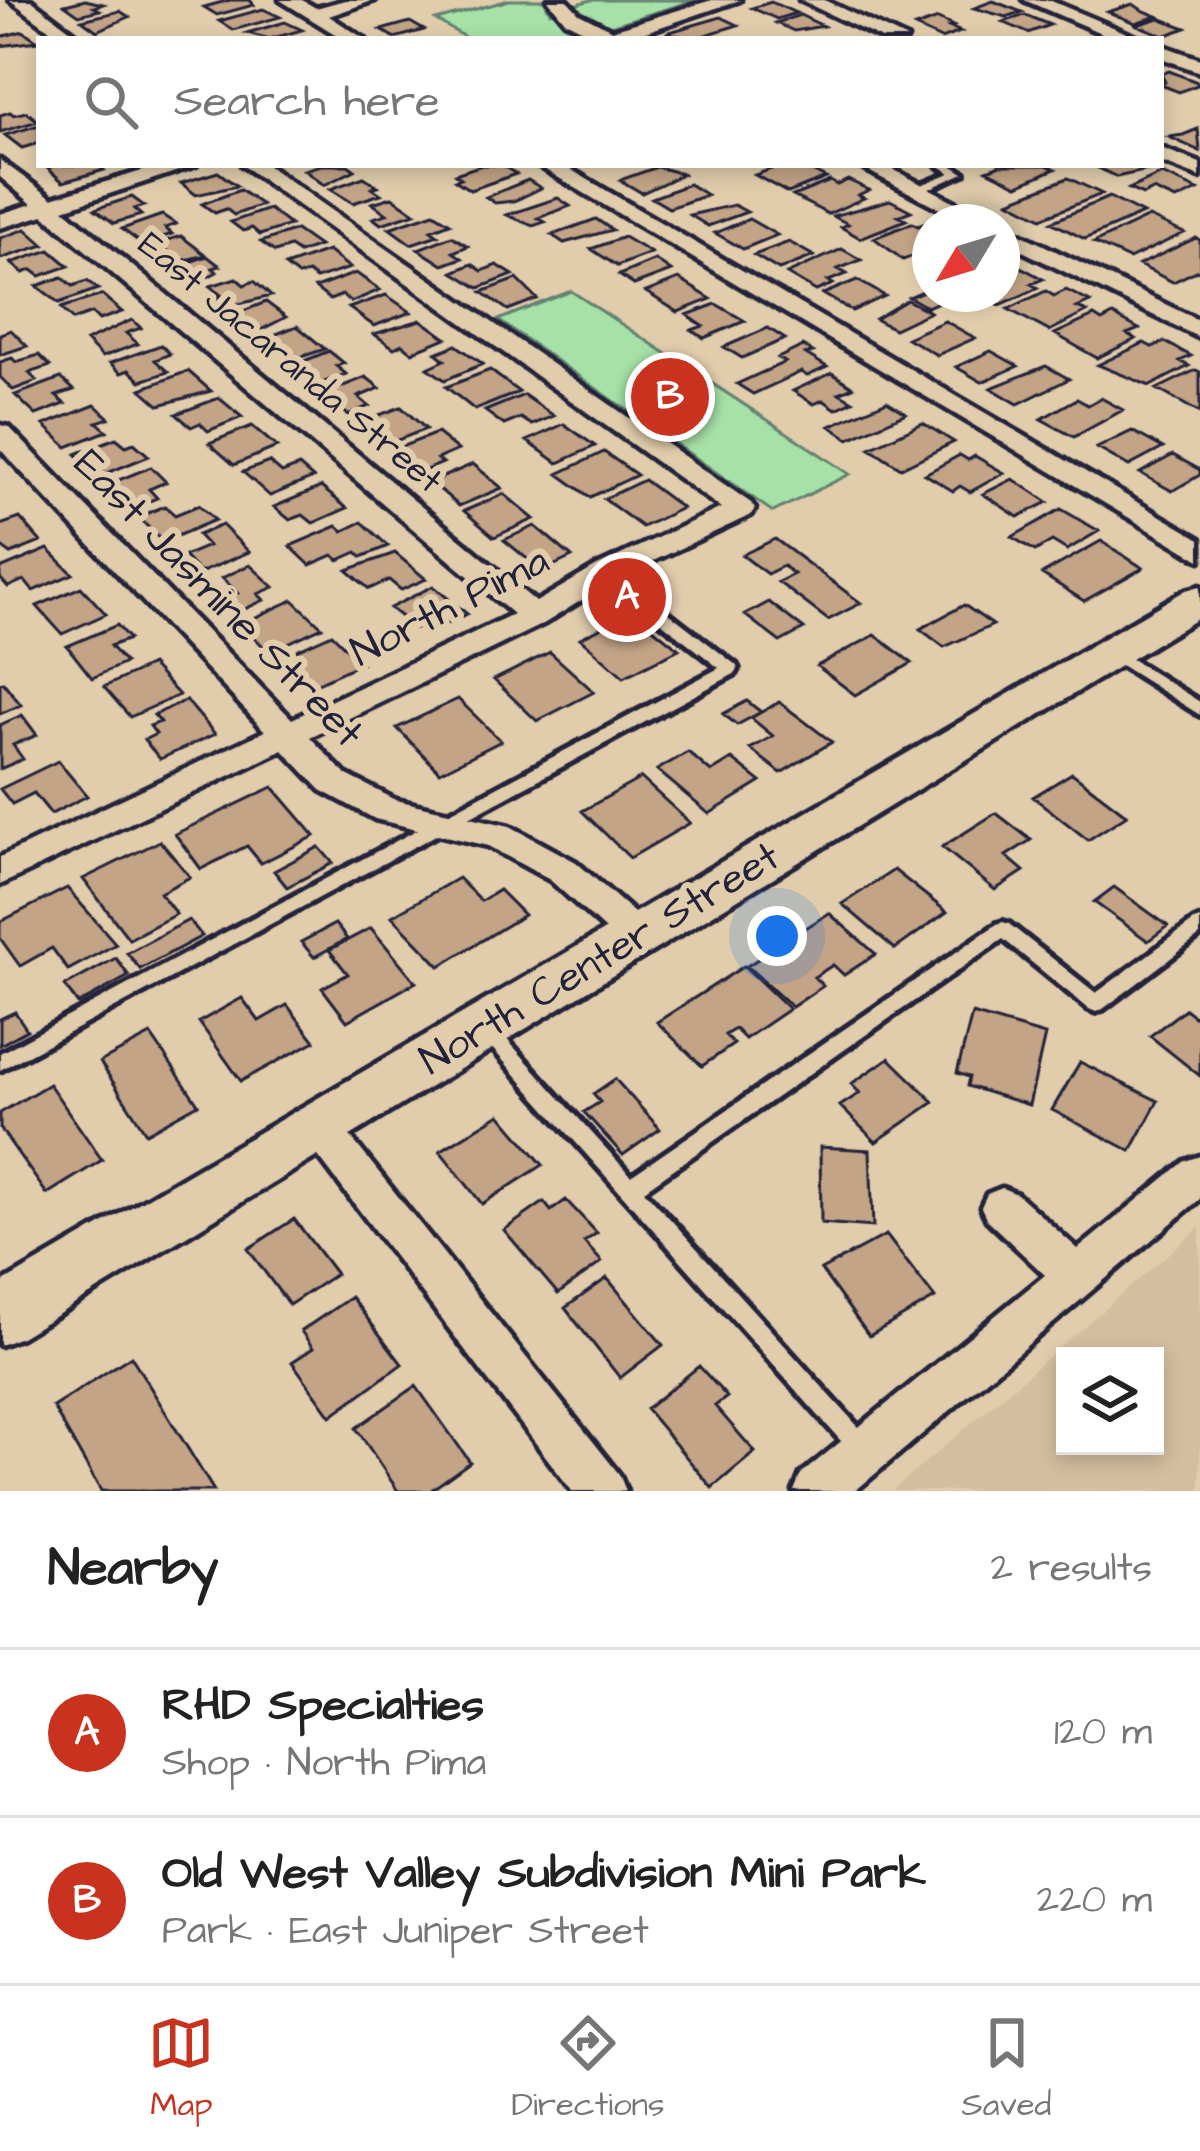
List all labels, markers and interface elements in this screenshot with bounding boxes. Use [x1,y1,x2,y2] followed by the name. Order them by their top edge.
[36,36,1164,168] search box
[78,69,144,135] icon: search
[174,71,440,133] text: Search here
[912,204,1020,312] north arrow
[127,220,454,506] street label: East Jacaranda Street
[631,352,709,442] pin: B
[60,437,376,761] street label: East Jasmine Street
[341,532,559,682] street label: North Pima
[588,552,666,642] pin: A
[409,828,791,1090] street label: North Center Street
[747,906,807,966] your location
[1056,1347,1164,1455] map controls
[1056,1347,1164,1455] button: layers
[48,1534,218,1605] text: Nearby
[991,1542,1152,1596] text: 2 results
[162,1675,484,1737] text: RHD Specialties
[75,1706,99,1760] text: A
[1054,1706,1152,1760] text: 120 m
[162,1737,486,1791] text: Shop · North Pima
[162,1843,926,1905] text: Old West Valley Subdivision Mini Park
[73,1874,101,1928] text: B
[1037,1874,1152,1928] text: 220 m
[162,1905,649,1959] text: Park · East Juniper Street
[148,2010,214,2128] tab: Map
[511,2010,665,2128] tab: Directions
[962,2010,1052,2128] tab: Saved

